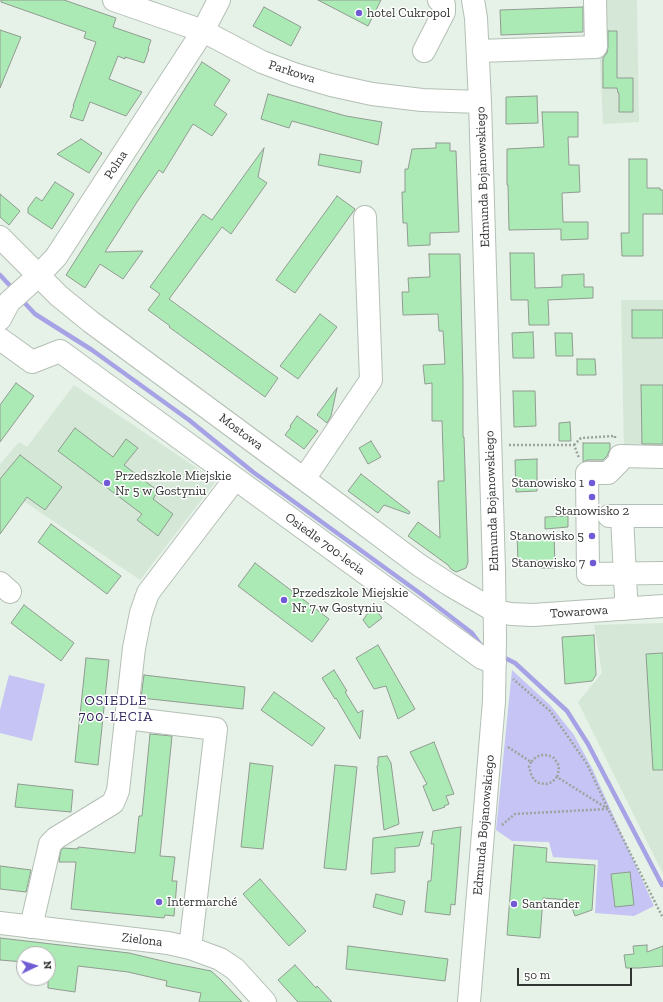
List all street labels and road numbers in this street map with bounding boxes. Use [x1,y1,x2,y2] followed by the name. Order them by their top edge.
[267,57,317,87] street label: Parkowa
[473,106,493,248] street label: Edmunda Bojanowskiego
[101,148,131,182] street label: Polna
[216,410,266,454] street label: Mostowa
[482,430,502,572] street label: Edmunda Bojanowskiego
[282,510,368,578] street label: Osiedle 700-lecia
[549,602,609,622] street label: Towarowa
[470,754,498,896] street label: Edmunda Bojanowskiego
[121,930,163,950] street label: Zielona

